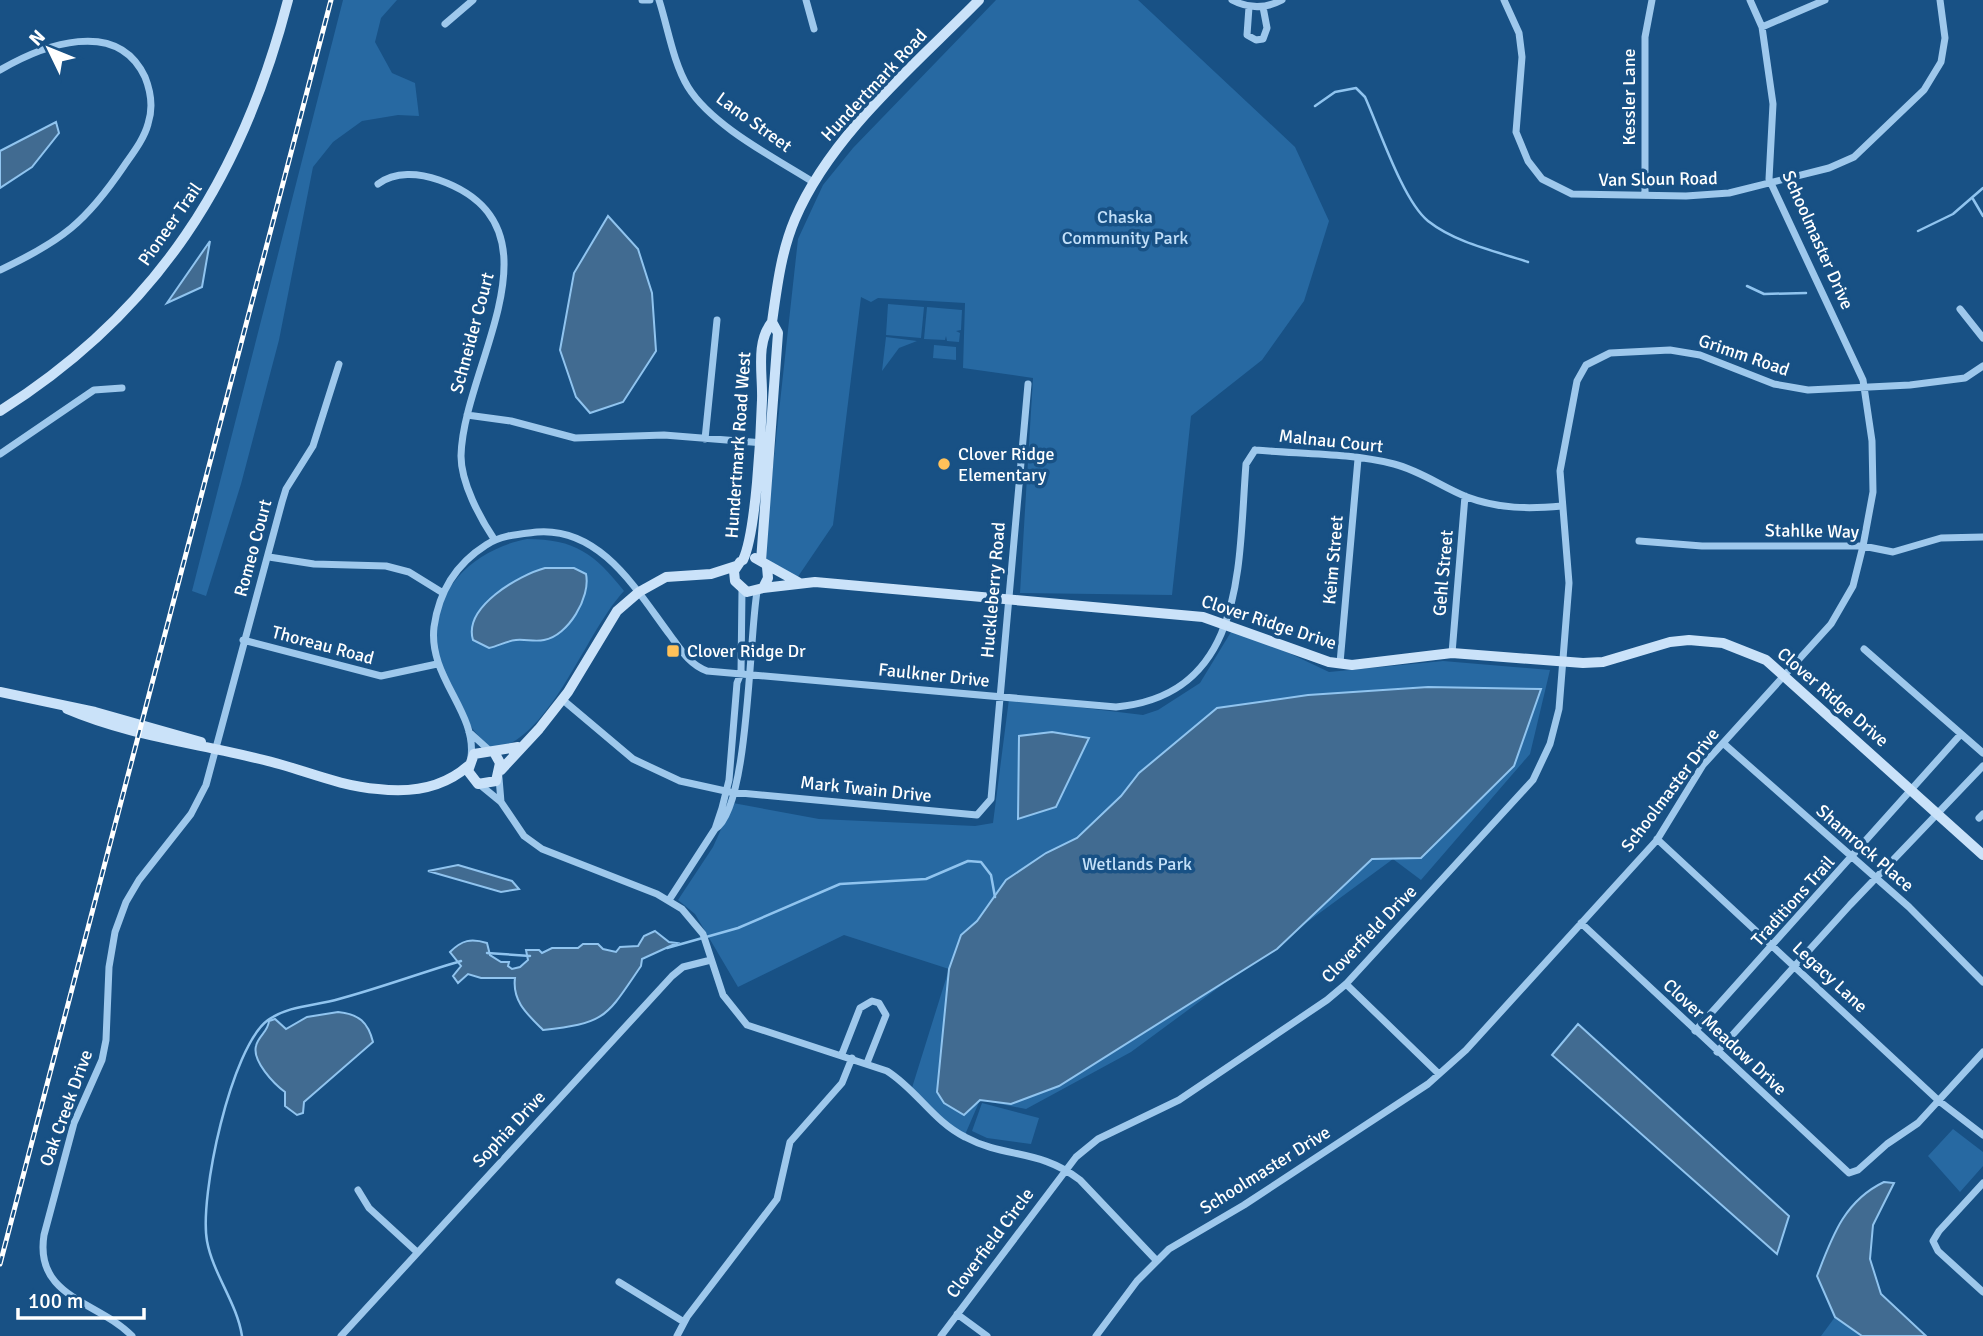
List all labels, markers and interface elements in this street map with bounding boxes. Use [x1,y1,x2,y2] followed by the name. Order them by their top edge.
[14,14,84,84] north arrow
[816,24,932,146] street label: Hundertmark Road
[24,25,51,51] text: N
[1618,48,1640,146] street label: Kessler Lane
[712,87,796,157] street label: Lano Street
[1598,167,1718,191] street label: Van Sloun Road
[1778,167,1858,313] street label: Schoolmaster Drive
[133,178,207,270] street label: Pioneer Trail
[1062,206,1188,249] park label: Chaska Community Park
[445,270,499,396] street label: Schneider Court
[1696,329,1792,381] street label: Grimm Road
[721,351,755,539] street label: Hundertmark Road West
[1278,425,1384,457] street label: Malnau Court
[958,443,1054,486] place label: Clover Ridge Elementary
[936,456,952,472] marker: Clover Ridge Elementary
[229,497,277,599] street label: Romeo Court
[1318,514,1348,606] street label: Keim Street
[1765,519,1860,543] street label: Stahlke Way
[976,521,1010,659] street label: Huckleberry Road
[1428,529,1458,617] street label: Gehl Street
[1199,590,1339,654] street label: Clover Ridge Drive
[270,621,376,669] street label: Thoreau Road
[687,640,806,662] place label: Clover Ridge Dr
[665,643,681,659] marker: Clover Ridge Dr
[1773,643,1893,751] street label: Clover Ridge Drive
[877,658,991,692] street label: Faulkner Drive
[1616,724,1724,856] street label: Schoolmaster Drive
[799,771,933,807] street label: Mark Twain Drive
[1812,800,1918,896] street label: Shamrock Place
[1747,851,1839,951] street label: Traditions Trail
[1082,853,1192,875] park label: Wetlands Park
[1317,880,1421,988] street label: Cloverfield Drive
[1788,937,1872,1017] street label: Legacy Lane
[1659,974,1791,1100] street label: Clover Meadow Drive
[35,1047,97,1169] street label: Oak Creek Drive
[468,1086,550,1172] street label: Sophia Drive
[1196,1121,1334,1219] street label: Schoolmaster Drive
[941,1184,1039,1302] street label: Cloverfield Circle
[18,1276,144,1320] scale bar
[28,1288,83,1314] text: 100 m

